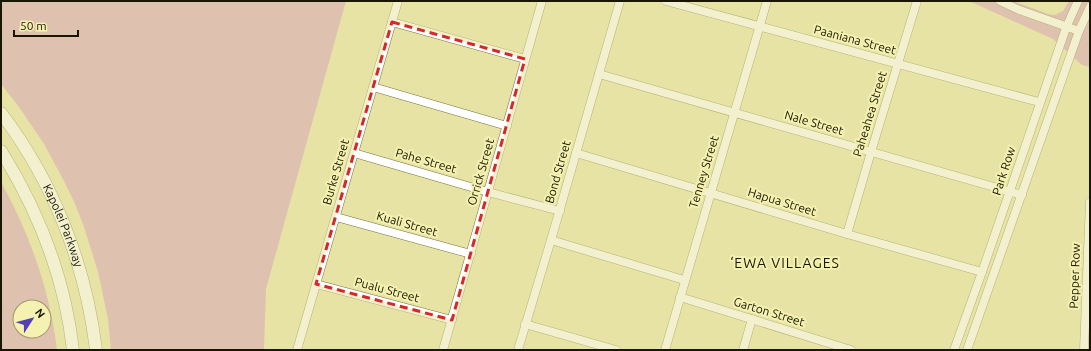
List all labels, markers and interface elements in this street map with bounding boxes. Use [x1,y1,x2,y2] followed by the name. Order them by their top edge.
[14,12,78,38] scale bar
[20,19,47,32] text: 50 m
[813,22,898,57] street label: Paaniana Street
[850,69,889,158] street label: Paheahea Street
[783,108,845,137] street label: Nale Street
[686,134,721,210] street label: Tenney Street
[320,137,351,206] street label: Burke Street
[465,137,496,207] street label: Orrick Street
[542,139,573,205] street label: Bond Street
[990,144,1018,197] street label: Park Row
[394,146,458,176] street label: Pahe Street
[41,182,85,269] street label: Kapolei Parkway
[746,185,818,218] street label: Hapua Street
[375,209,439,238] street label: Kuali Street
[1067,242,1082,309] street label: Pepper Row
[730,255,840,271] district label: ‘EWA VILLAGES
[353,275,421,304] street label: Pualu Street
[732,295,806,329] street label: Garton Street
[12,299,52,339] north arrow
[33,306,47,320] text: N

